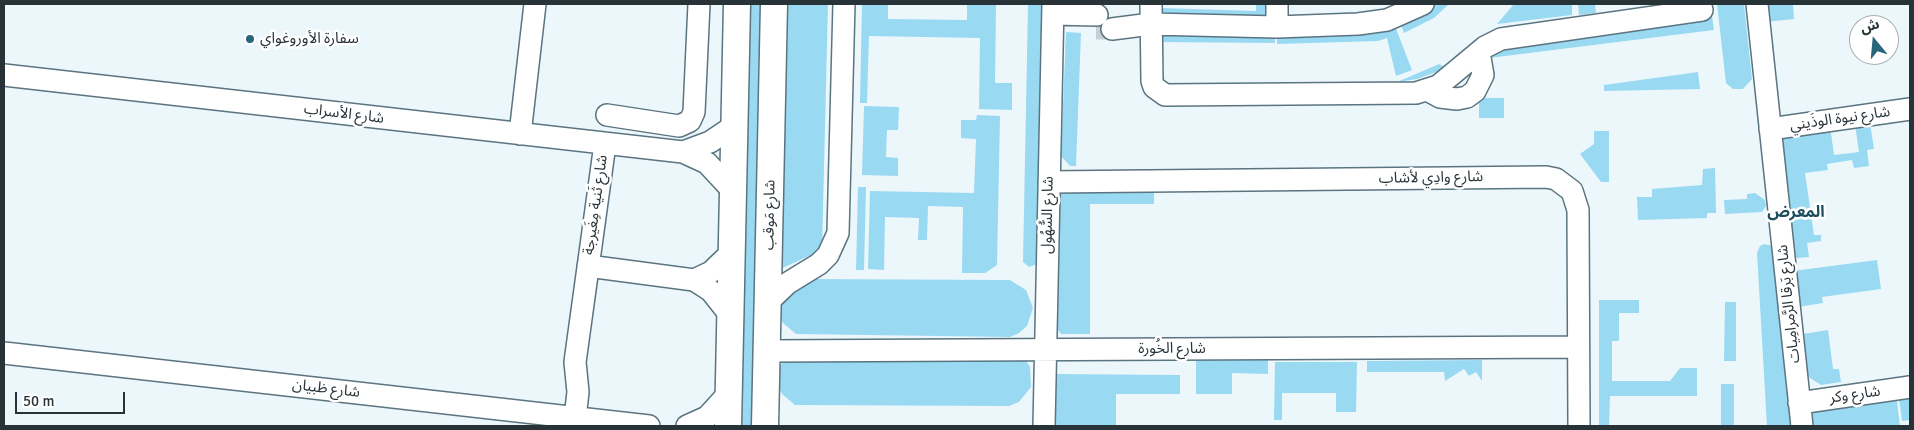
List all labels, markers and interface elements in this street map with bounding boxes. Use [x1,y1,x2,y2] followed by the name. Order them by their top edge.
[1849,15,1899,65] north arrow
[1858,15,1881,37] text: ش
[260,30,359,48] place label: سفارة الأوروغواي
[244,33,256,45] marker: سفارة الأوروغواي
[303,100,385,128] street label: شارع الأسراب
[1789,103,1891,135] street label: شارع نيوة الوذَيني
[580,154,612,256] street label: شارع ثَنية مِغَيرجة
[1379,168,1483,188] street label: شارع وادِي لأشاب
[1038,176,1058,254] street label: شارع السُّهُول
[760,180,780,250] street label: شارع مَوقب
[1767,203,1825,223] district label: المعرض
[1774,244,1804,364] street label: شارع بَرقا الرَّمرامِيات
[1138,340,1206,358] street label: شارع الخُورة
[291,376,361,402] street label: شارع ظبيان
[18,382,128,414] scale bar
[1828,383,1882,407] street label: شارع وكر
[23,392,54,410] text: 50 m

